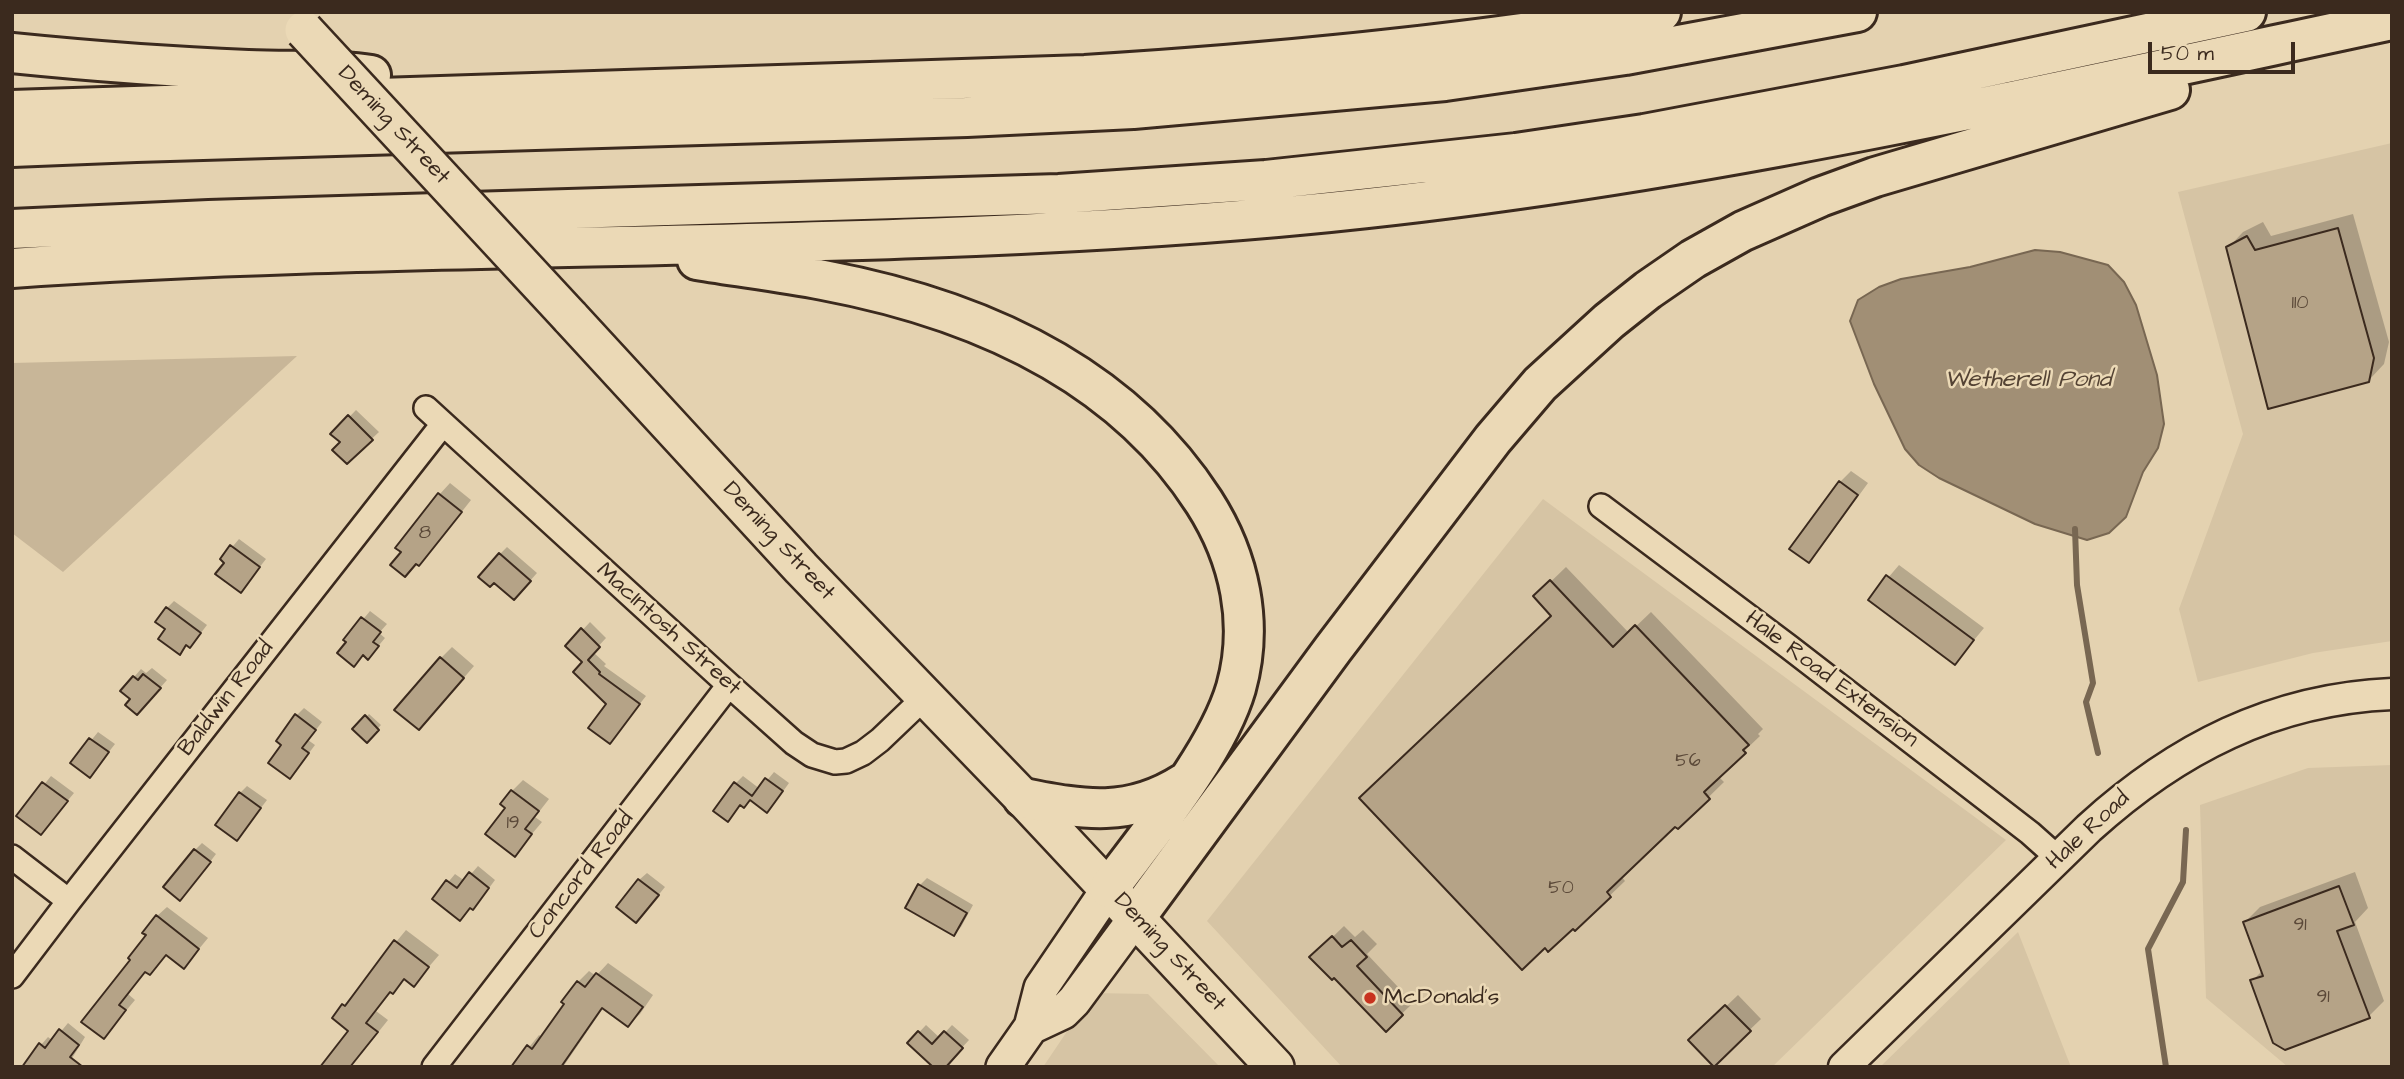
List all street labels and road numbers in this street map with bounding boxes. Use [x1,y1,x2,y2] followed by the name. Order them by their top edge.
[331,61,455,191] street label: Deming Street
[716,477,840,607] street label: Deming Street
[590,558,746,702] street label: MacIntosh Street
[1739,606,1923,754] street label: Hale Road Extension
[173,636,281,762] street label: Baldwin Road
[2042,786,2136,876] street label: Hale Road
[523,807,641,945] street label: Concord Road
[1107,888,1231,1018] street label: Deming Street

